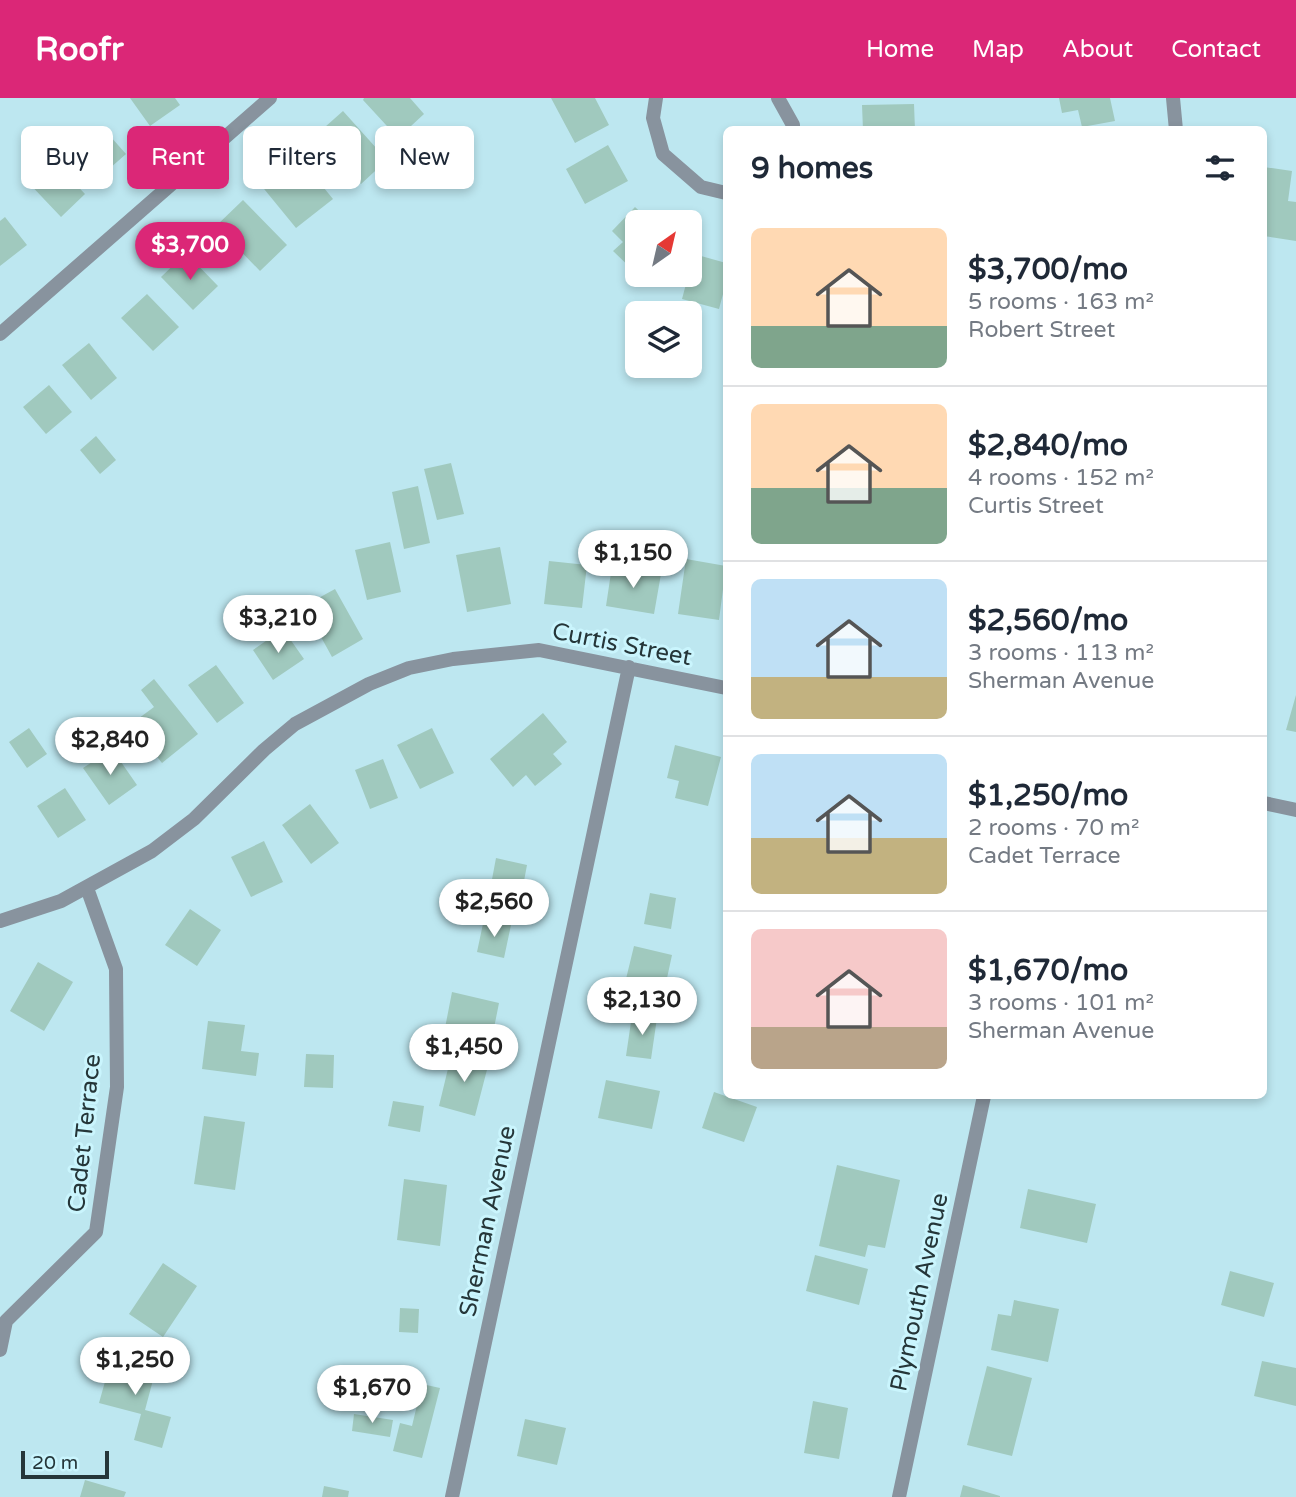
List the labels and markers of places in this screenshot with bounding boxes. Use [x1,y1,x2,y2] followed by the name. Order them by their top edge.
[133,222,247,282] pin: $3,700
[576,531,690,590] pin: $1,150
[221,596,335,655] pin: $3,210
[53,718,167,777] pin: $2,840
[437,880,551,939] pin: $2,560
[585,978,699,1037] pin: $2,130
[407,1024,521,1084] pin: $1,450
[78,1338,192,1397] pin: $1,250
[315,1366,429,1425] pin: $1,670

